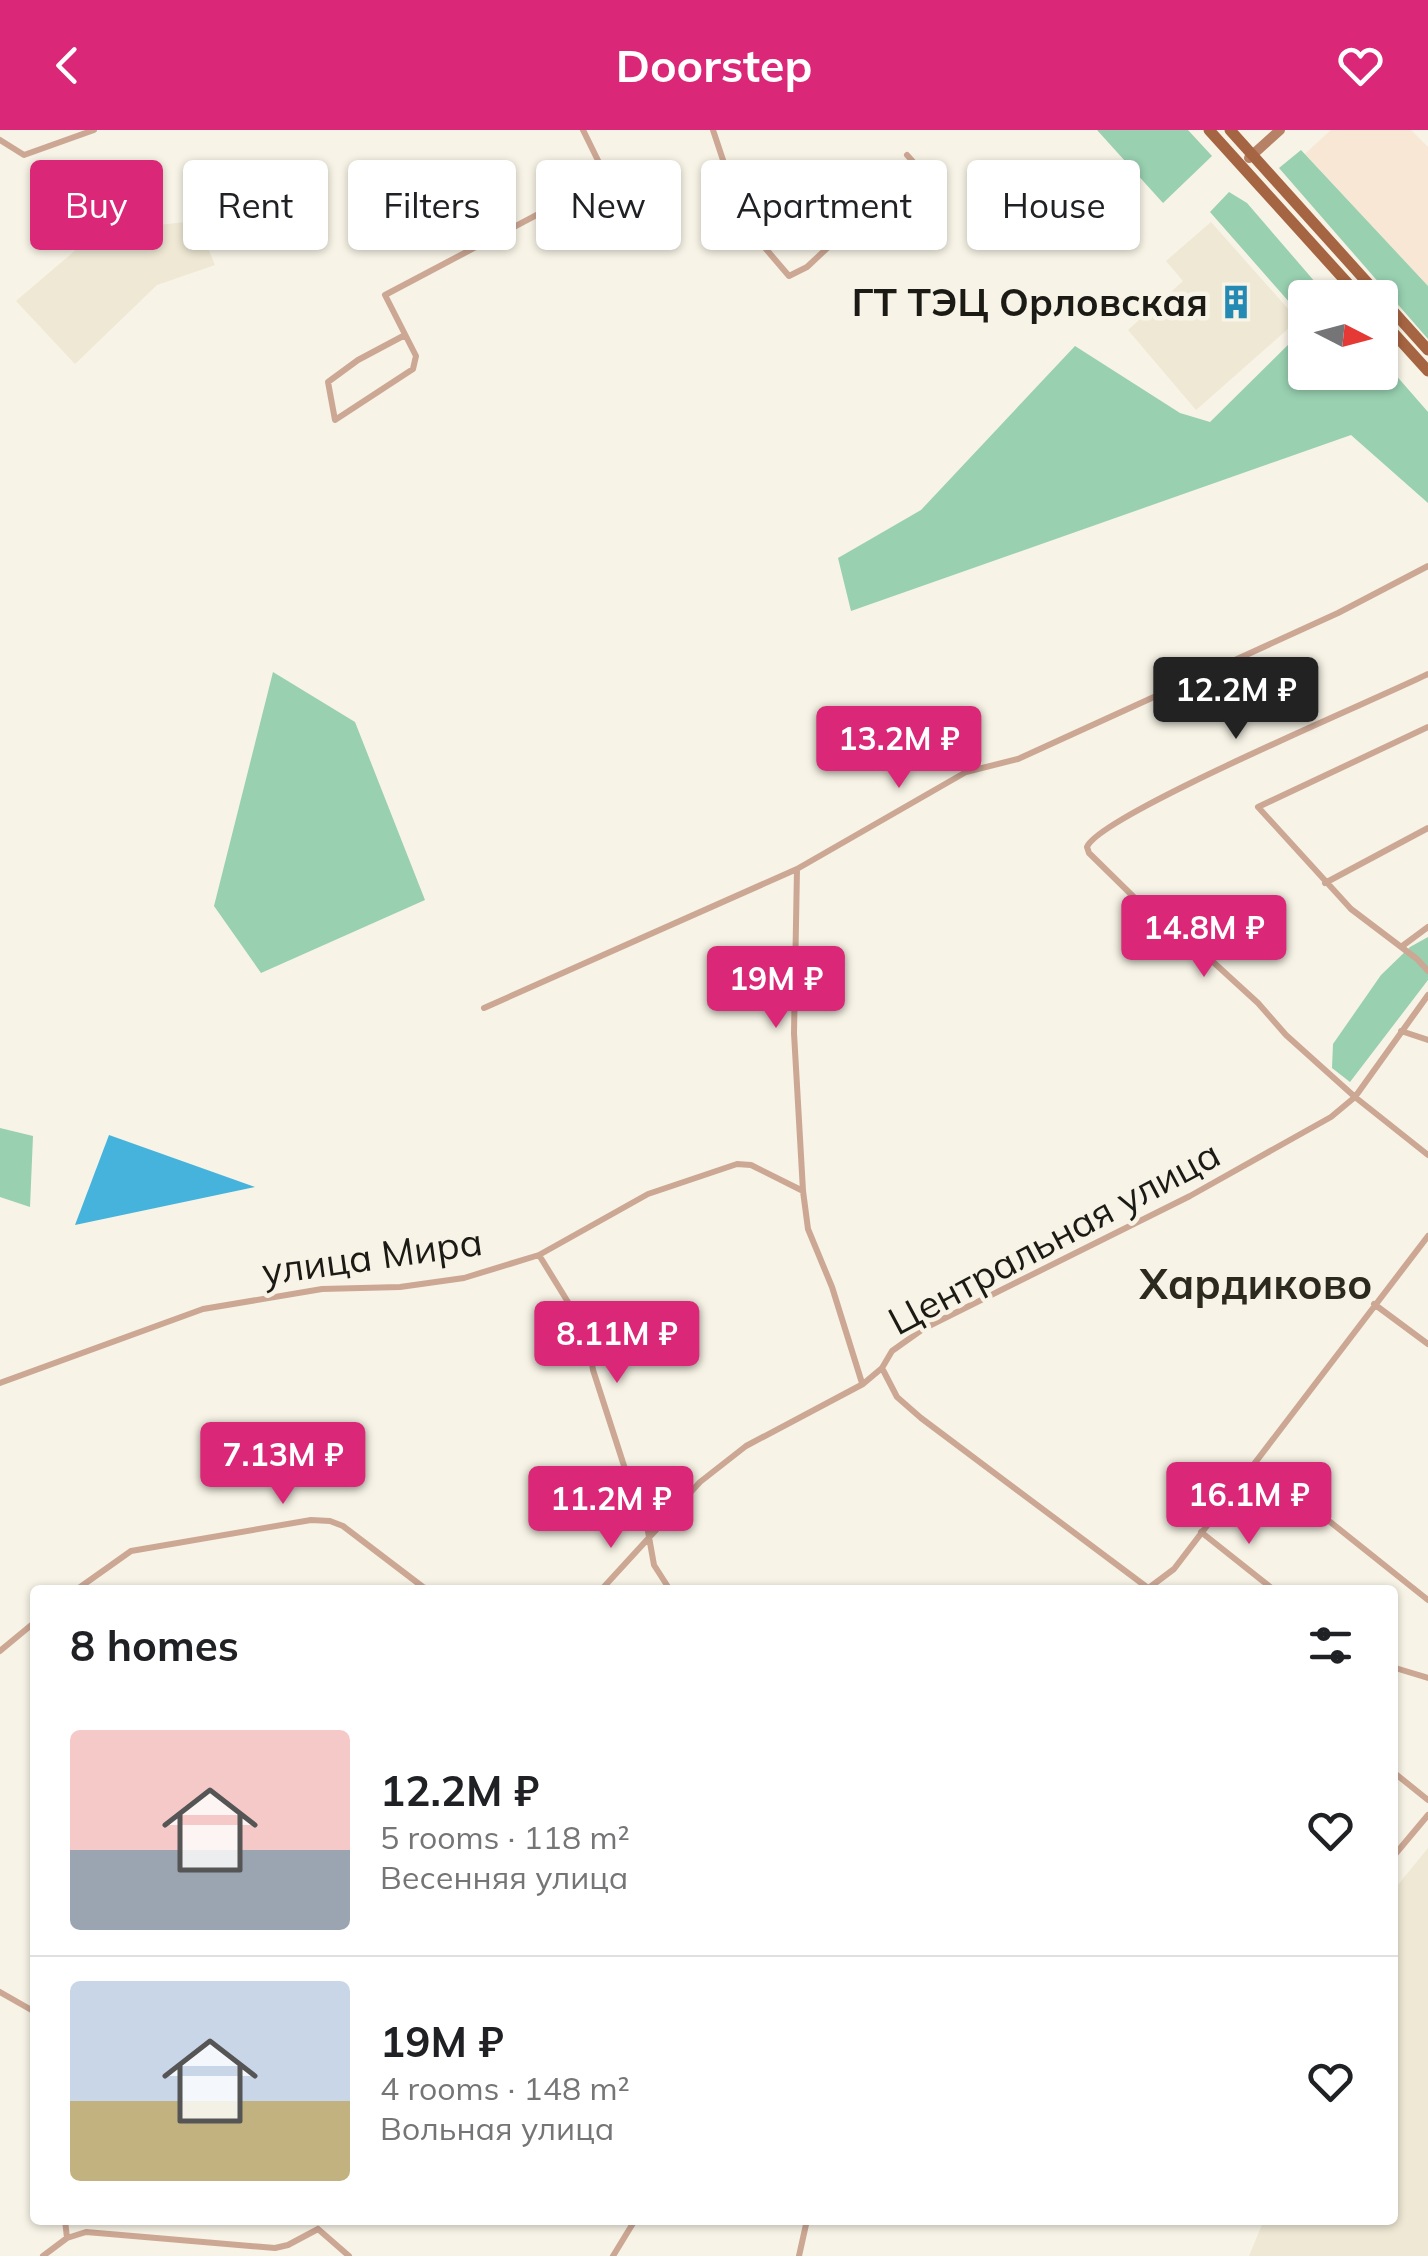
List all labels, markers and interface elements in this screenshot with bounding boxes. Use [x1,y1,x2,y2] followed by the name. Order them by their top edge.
[616,37,812,93] text: Doorstep
[40,38,95,93] icon: back
[1333,38,1388,93] icon: heart
[30,160,163,250] chip: Buy
[183,160,328,250] chip: Rent
[348,160,516,250] chip: Filters
[536,160,681,250] chip: New
[701,160,947,250] chip: Apartment
[967,160,1140,250] chip: House
[852,278,1208,326] place label: ГТ ТЭЦ Орловская
[1288,280,1398,390] north arrow
[1288,280,1398,390] map controls
[1217,283,1255,321] building icon: ГТ ТЭЦ Орловская
[1144,657,1328,742] pin: 12.2M ₽
[1175,669,1297,709] text: 12.2M ₽
[807,706,991,791] pin: 13.2M ₽
[838,718,960,758] text: 13.2M ₽
[1112,895,1296,980] pin: 14.8M ₽
[1143,907,1265,947] text: 14.8M ₽
[706,946,846,1031] pin: 19M ₽
[729,958,823,998] text: 19M ₽
[880,1129,1228,1345] street label: Центральная улица
[259,1217,485,1295] street label: улица Мира
[1138,1257,1373,1310] district label: Хардиково
[525,1301,709,1386] pin: 8.11M ₽
[556,1313,678,1353] text: 8.11M ₽
[191,1422,375,1507] pin: 7.13M ₽
[222,1434,344,1474] text: 7.13M ₽
[1157,1462,1341,1547] pin: 16.1M ₽
[519,1466,703,1551] pin: 11.2M ₽
[1188,1474,1310,1514] text: 16.1M ₽
[550,1478,672,1518] text: 11.2M ₽
[1303,1618,1358,1673] icon: filters
[70,1619,239,1672] text: 8 homes
[380,1764,539,1817] text: 12.2M ₽
[150,1770,270,1890] icon: home
[1303,1803,1358,1858] icon: heart
[380,1817,630,1857] text: 5 rooms · 118 m²
[380,1857,628,1897] text: Весенняя улица
[380,2015,504,2068] text: 19M ₽
[150,2021,270,2141] icon: home
[1303,2054,1358,2109] icon: heart
[380,2068,630,2108] text: 4 rooms · 148 m²
[380,2108,614,2148] text: Вольная улица

